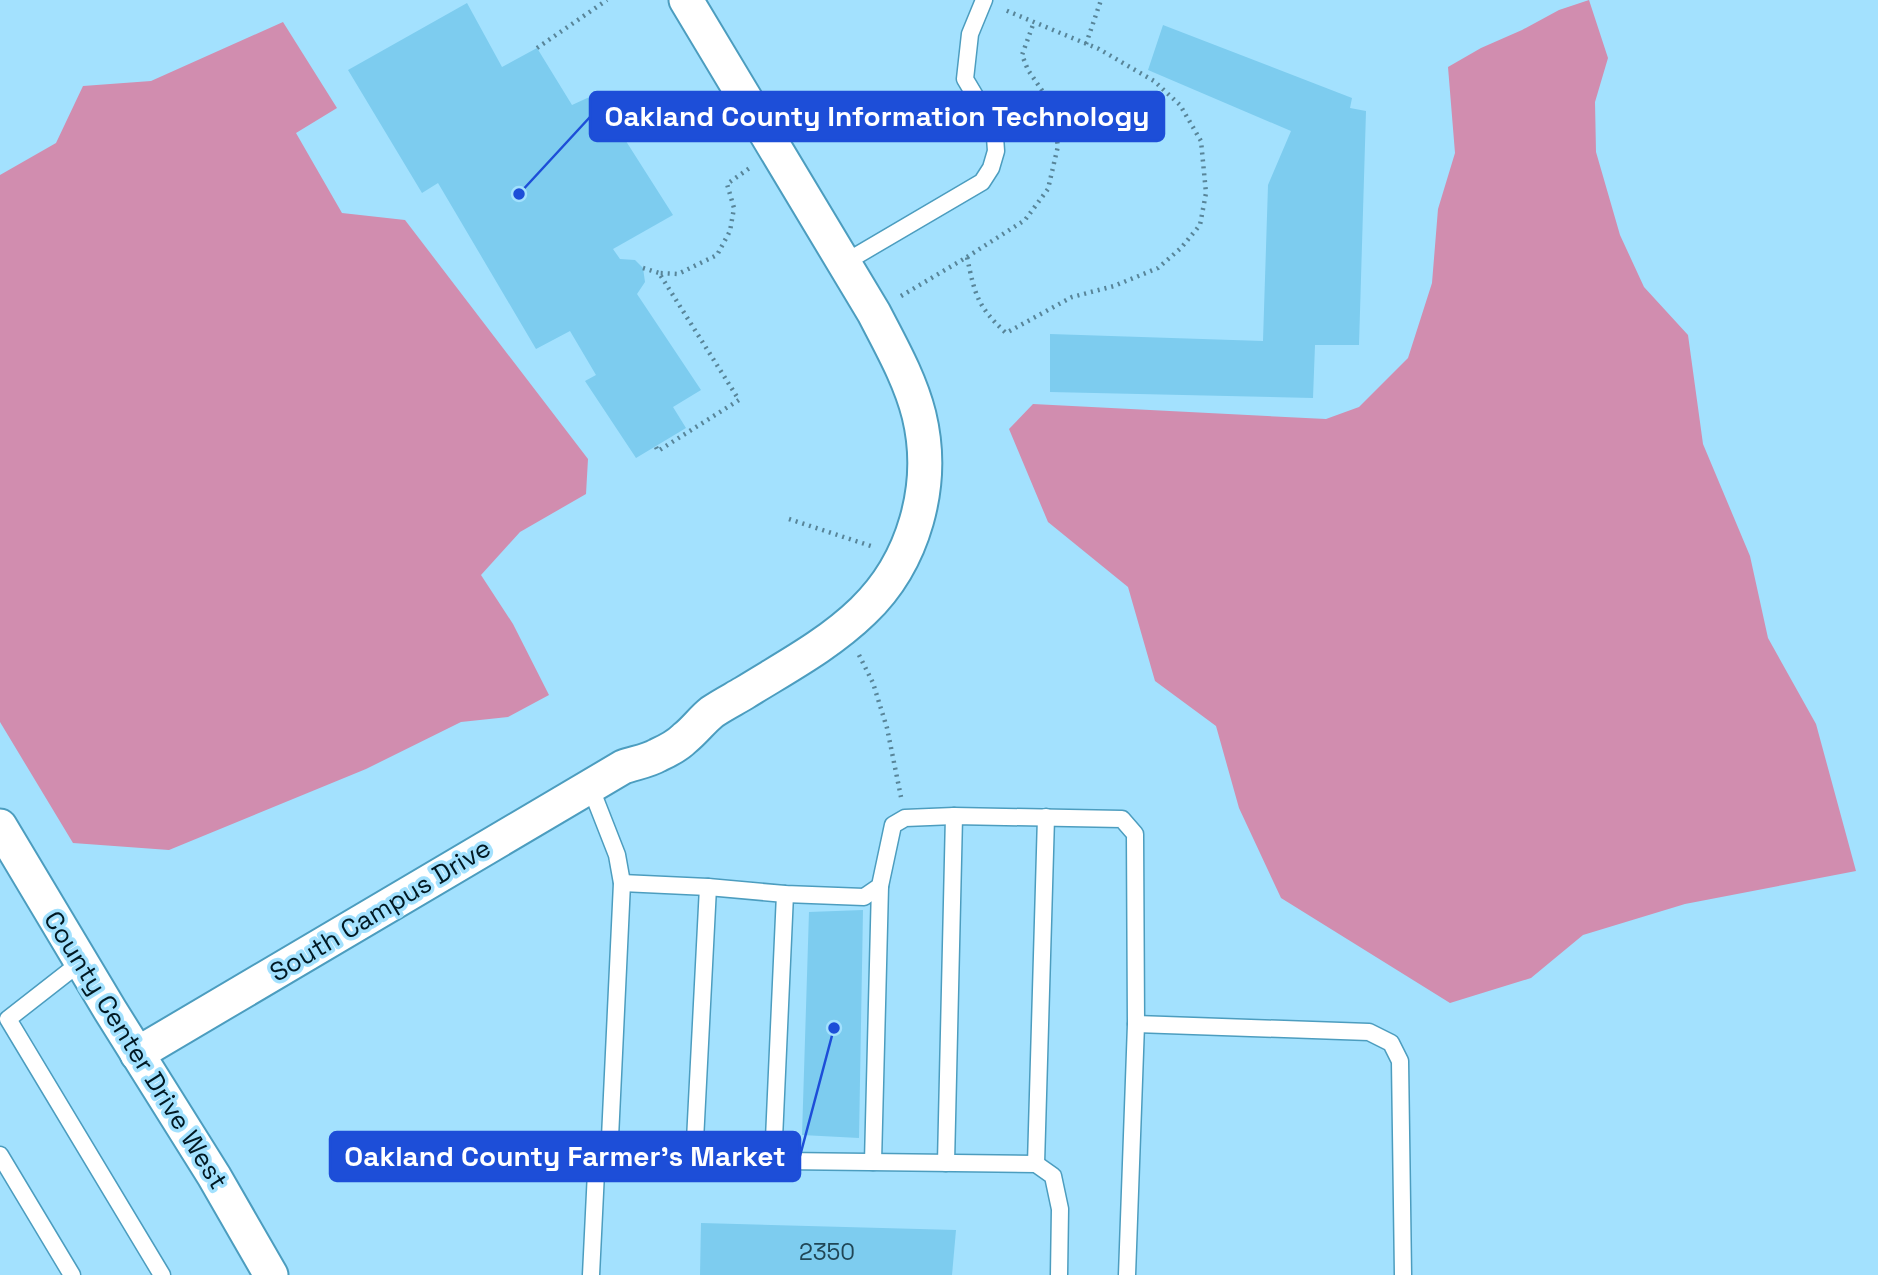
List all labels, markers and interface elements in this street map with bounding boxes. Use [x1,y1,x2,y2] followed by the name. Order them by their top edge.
[590,92,1164,141] callout: Oakland County Information Technology
[604,98,1150,134] text: Oakland County Information Technology
[263,831,497,989] street label: South Campus Drive
[36,905,236,1195] street label: County Center Drive West
[330,1132,800,1181] callout: Oakland County Farmer's Market
[344,1138,786,1174] text: Oakland County Farmer's Market
[799,1237,855,1267] house number: 2350

